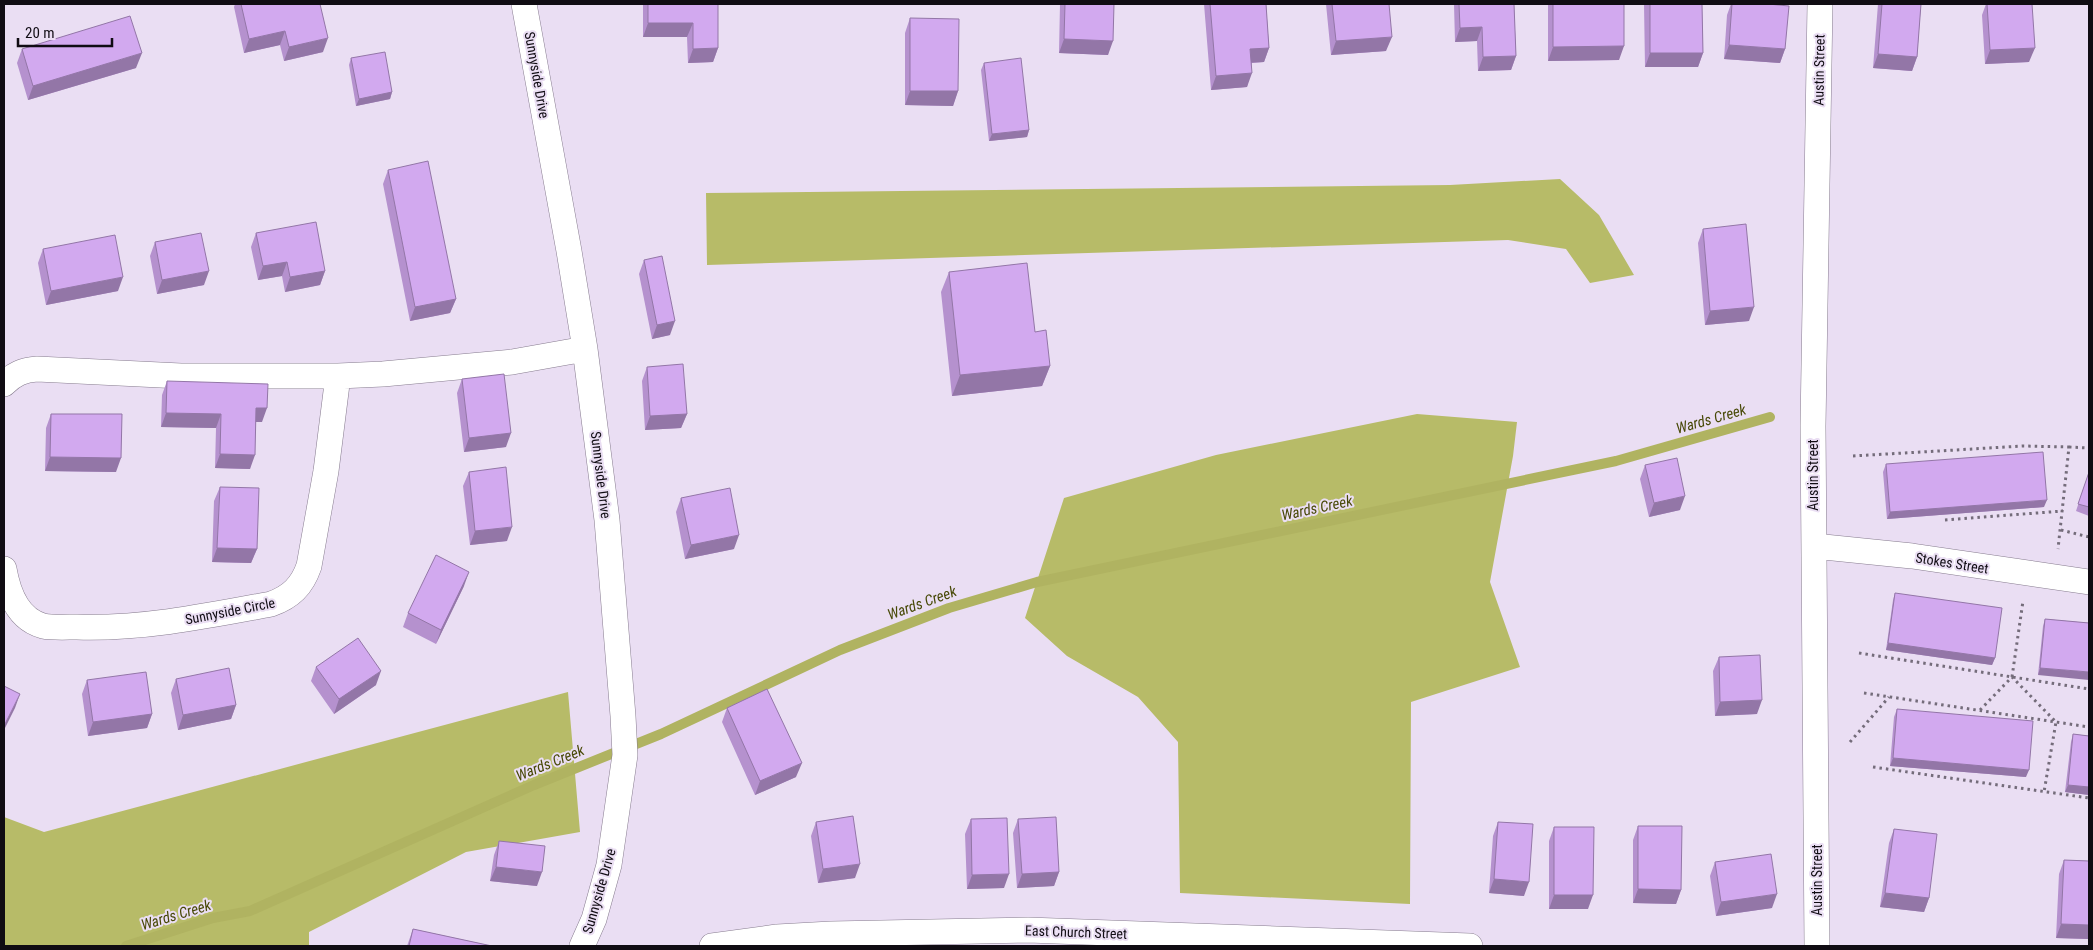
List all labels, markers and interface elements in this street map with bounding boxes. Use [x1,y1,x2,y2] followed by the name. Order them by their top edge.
[18,15,111,47] scale bar
[25,24,55,42] text: 20 m
[522,30,553,120] street label: Sunnyside Drive
[1810,34,1828,106] street label: Austin Street
[1674,400,1749,438] water label: Wards Creek
[588,431,614,520] street label: Sunnyside Drive
[1805,439,1821,511] street label: Austin Street
[1280,492,1355,524] water label: Wards Creek
[1914,549,1990,577] street label: Stokes Street
[885,582,959,624] water label: Wards Creek
[184,594,277,628] street label: Sunnyside Circle
[513,741,587,785] water label: Wards Creek
[1809,844,1825,916] street label: Austin Street
[579,846,619,935] street label: Sunnyside Drive
[139,896,214,934] water label: Wards Creek
[1025,922,1127,942] street label: East Church Street

